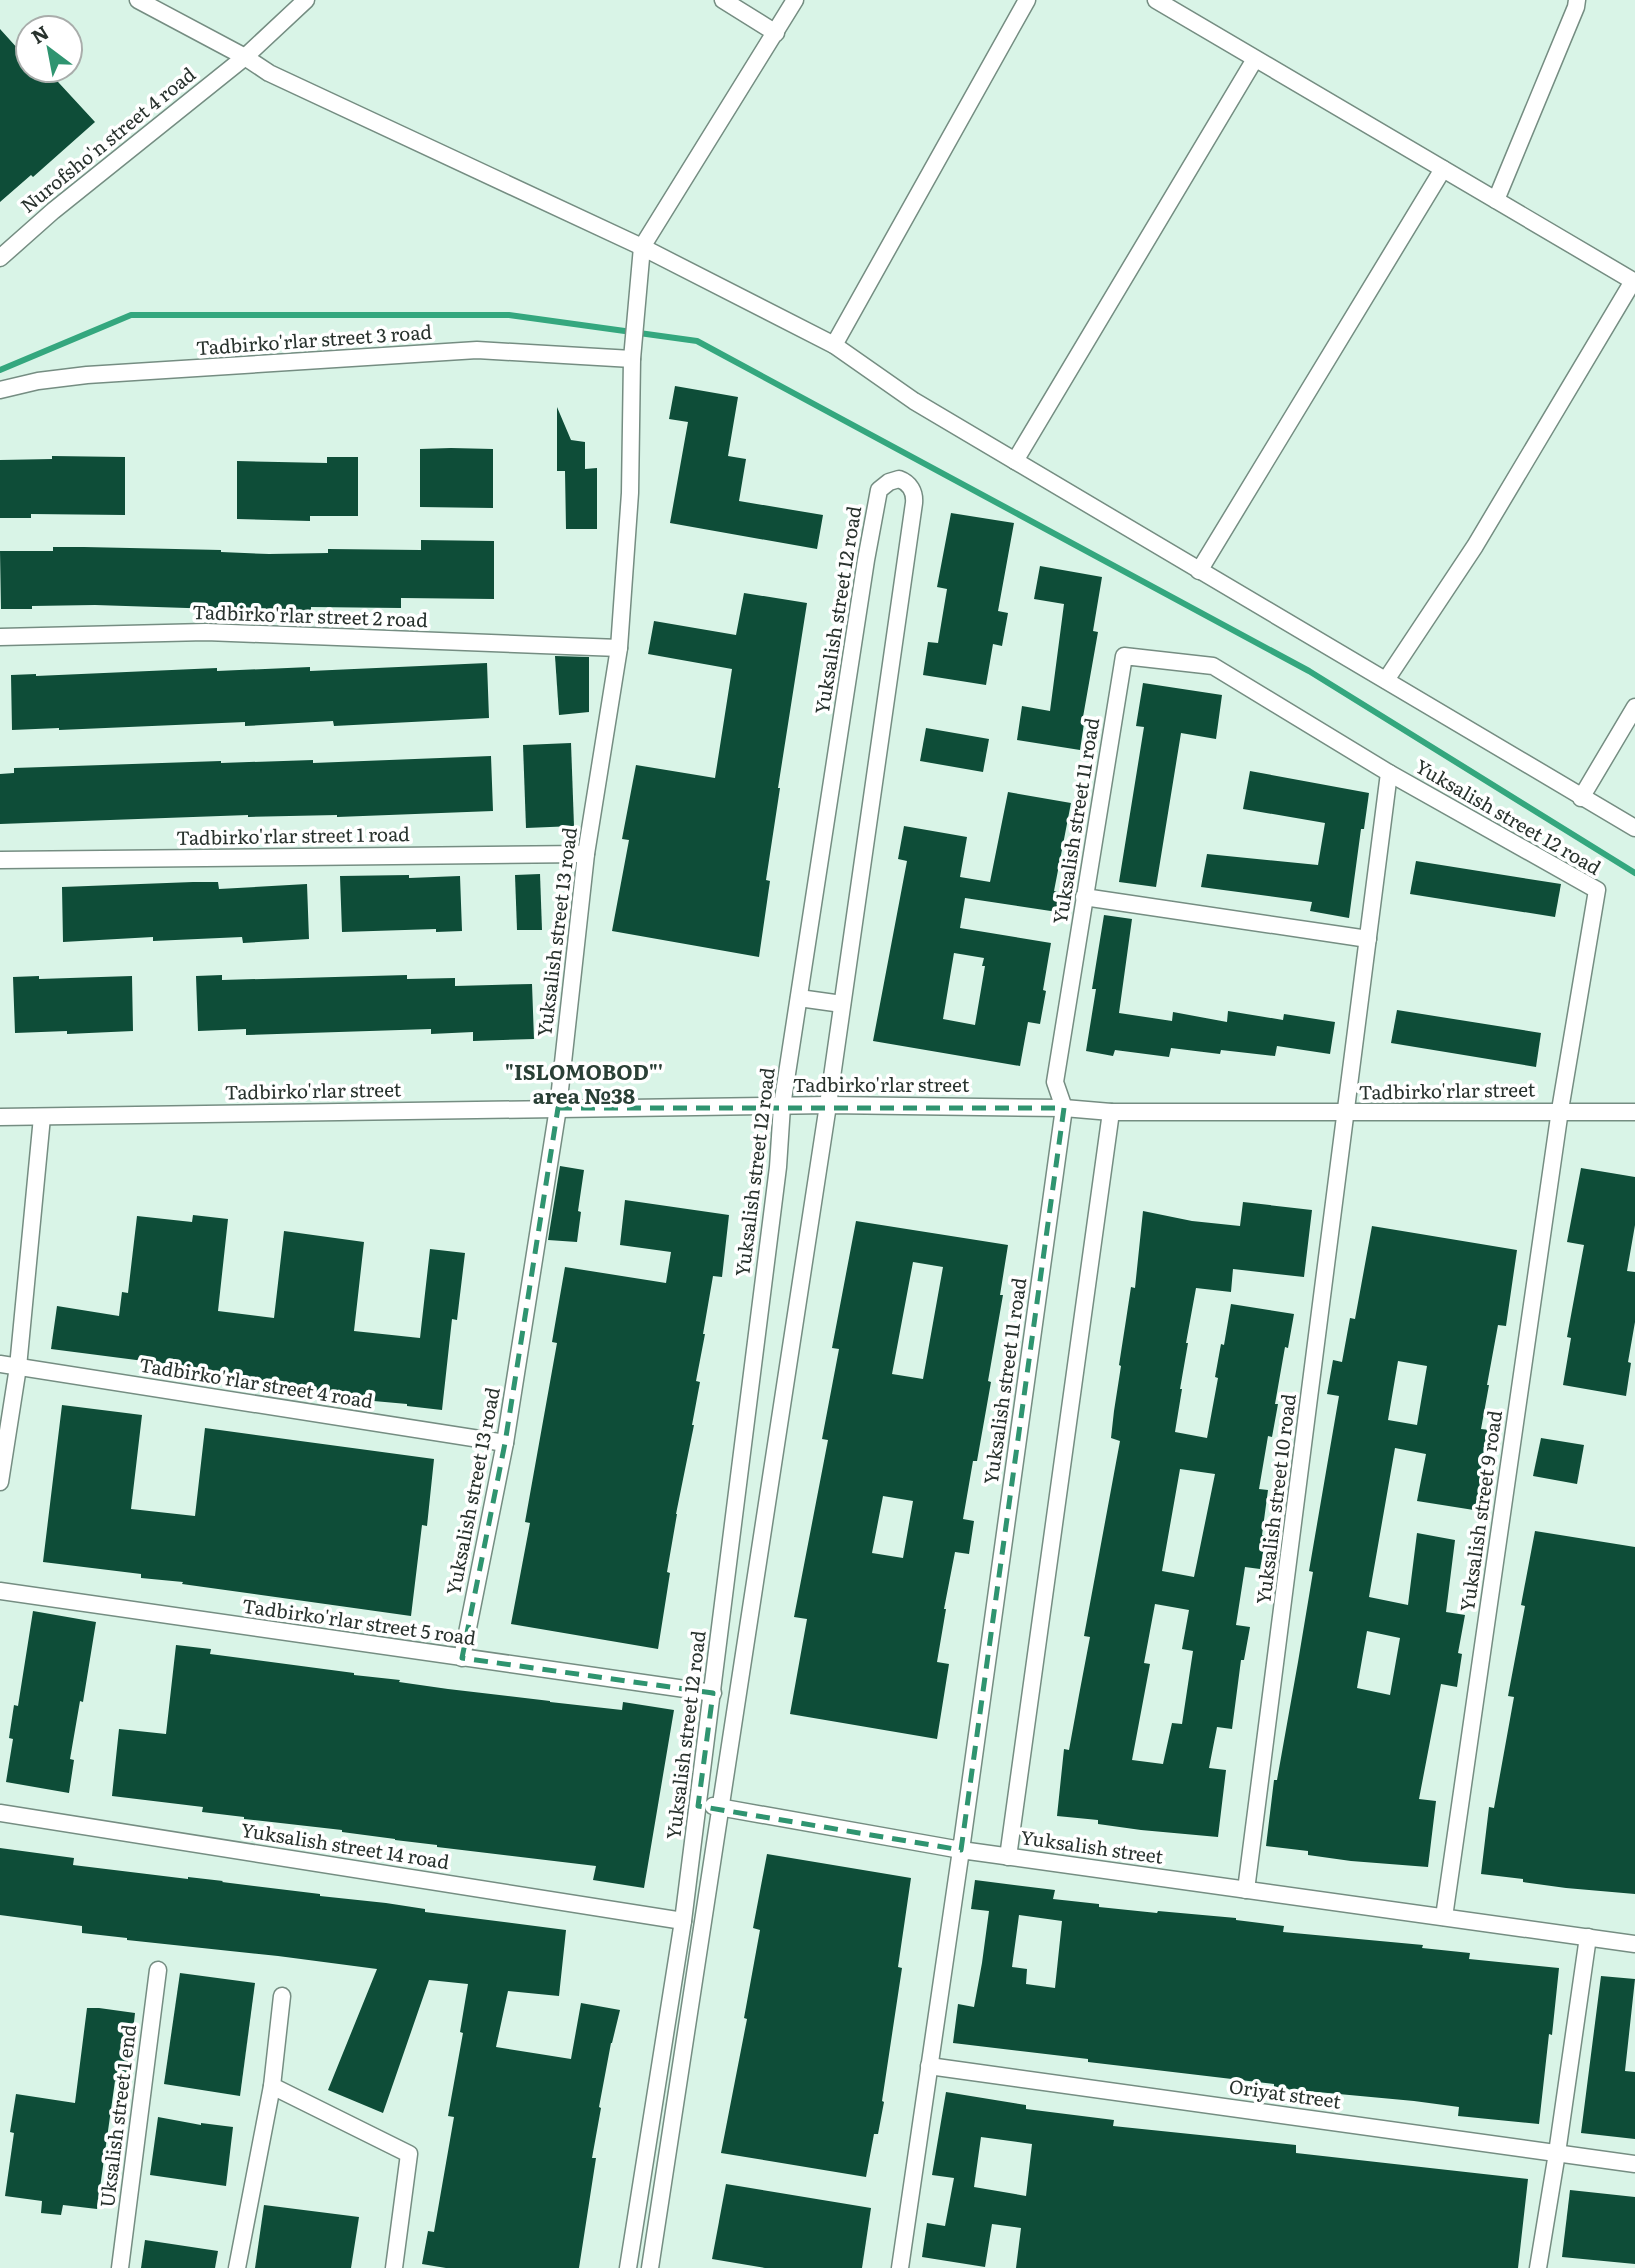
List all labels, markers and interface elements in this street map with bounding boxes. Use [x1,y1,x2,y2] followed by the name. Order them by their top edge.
[14,14,84,84] north arrow
[25,18,54,50] text: N
[14,59,201,219] street label: Nurofsho'n street 4 road
[195,317,433,361] street label: Tadbirko'rlar street 3 road
[807,503,867,716] street label: Yuksalish street 12 road
[192,597,429,633] street label: Tadbirko'rlar street 2 road
[1045,715,1105,926] street label: Yuksalish street 11 road
[1410,751,1607,881] street label: Yuksalish street 12 road
[176,819,410,851] street label: Tadbirko'rlar street 1 road
[529,825,583,1038] street label: Yuksalish street 13 road
[505,1055,663,1110] district label: "ISLOMOBOD"' area №38
[727,1065,781,1278] street label: Yuksalish street 12 road
[793,1070,970,1098] street label: Tadbirko'rlar street
[224,1074,402,1106] street label: Tadbirko'rlar street
[1358,1074,1536,1106] street label: Tadbirko'rlar street
[976,1275,1032,1486] street label: Yuksalish street 11 road
[137,1350,375,1414] street label: Tadbirko'rlar street 4 road
[438,1384,506,1597] street label: Yuksalish street 13 road
[1248,1392,1302,1606] street label: Yuksalish street 10 road
[1452,1408,1508,1613] street label: Yuksalish street 9 road
[241,1591,478,1651] street label: Tadbirko'rlar street 5 road
[658,1628,712,1841] street label: Yuksalish street 12 road
[239,1815,452,1875] street label: Yuksalish street 14 road
[1019,1822,1166,1870] street label: Yuksalish street
[92,2022,142,2209] street label: Uksalish street 1 end
[1227,2071,1343,2115] street label: Oriyat street

